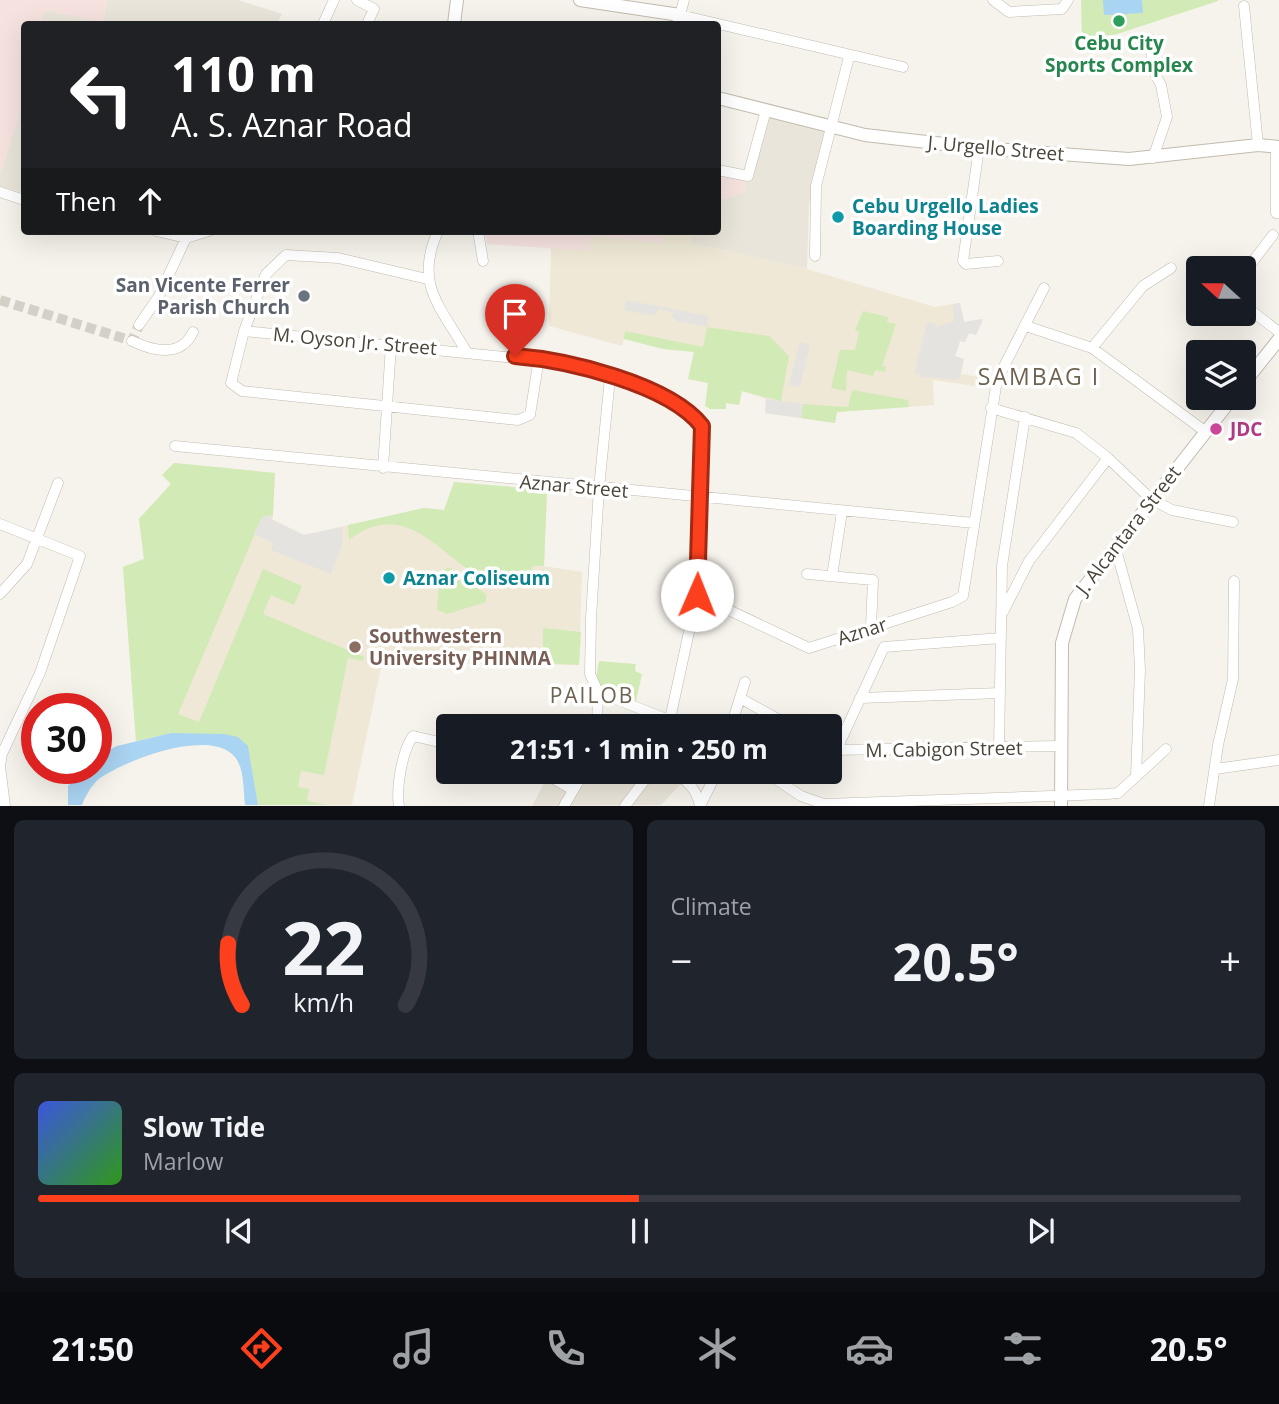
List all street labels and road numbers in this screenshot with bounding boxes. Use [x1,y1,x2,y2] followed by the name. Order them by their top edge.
[925,129,1065,167] street label: J. Urgello Street
[272,321,438,361] street label: M. Oyson Jr. Street
[1068,460,1187,601] street label: J. Alcantara Street
[519,468,630,504] street label: Aznar Street
[834,611,890,651] street label: Aznar
[865,735,1023,763] street label: M. Cabigon Street

